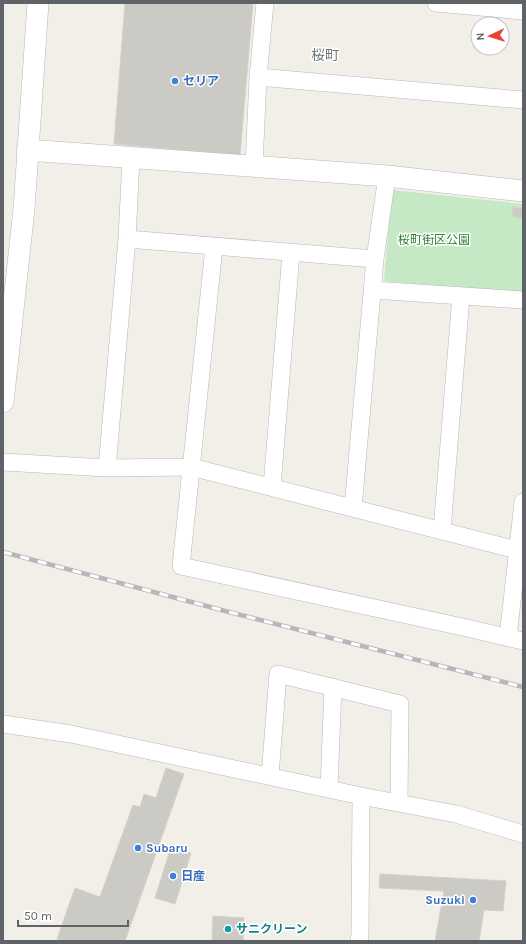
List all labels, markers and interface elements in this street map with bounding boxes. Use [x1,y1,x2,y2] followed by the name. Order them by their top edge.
[470,16,510,56] north arrow
[474,32,487,41] text: N
[311,47,339,64] district label: 桜町
[183,74,219,88] place label: セリア
[170,76,180,86] marker: セリア
[398,233,470,247] park label: 桜町街区公園
[146,841,188,855] place label: Subaru
[133,843,143,853] marker: Subaru
[181,869,205,883] place label: 日産
[168,871,178,881] marker: 日産
[425,893,465,907] place label: Suzuki
[468,895,478,905] marker: Suzuki
[18,902,128,928] scale bar
[24,909,52,923] text: 50 m
[236,922,307,936] place label: サニクリーン
[223,924,233,934] marker: サニクリーン

